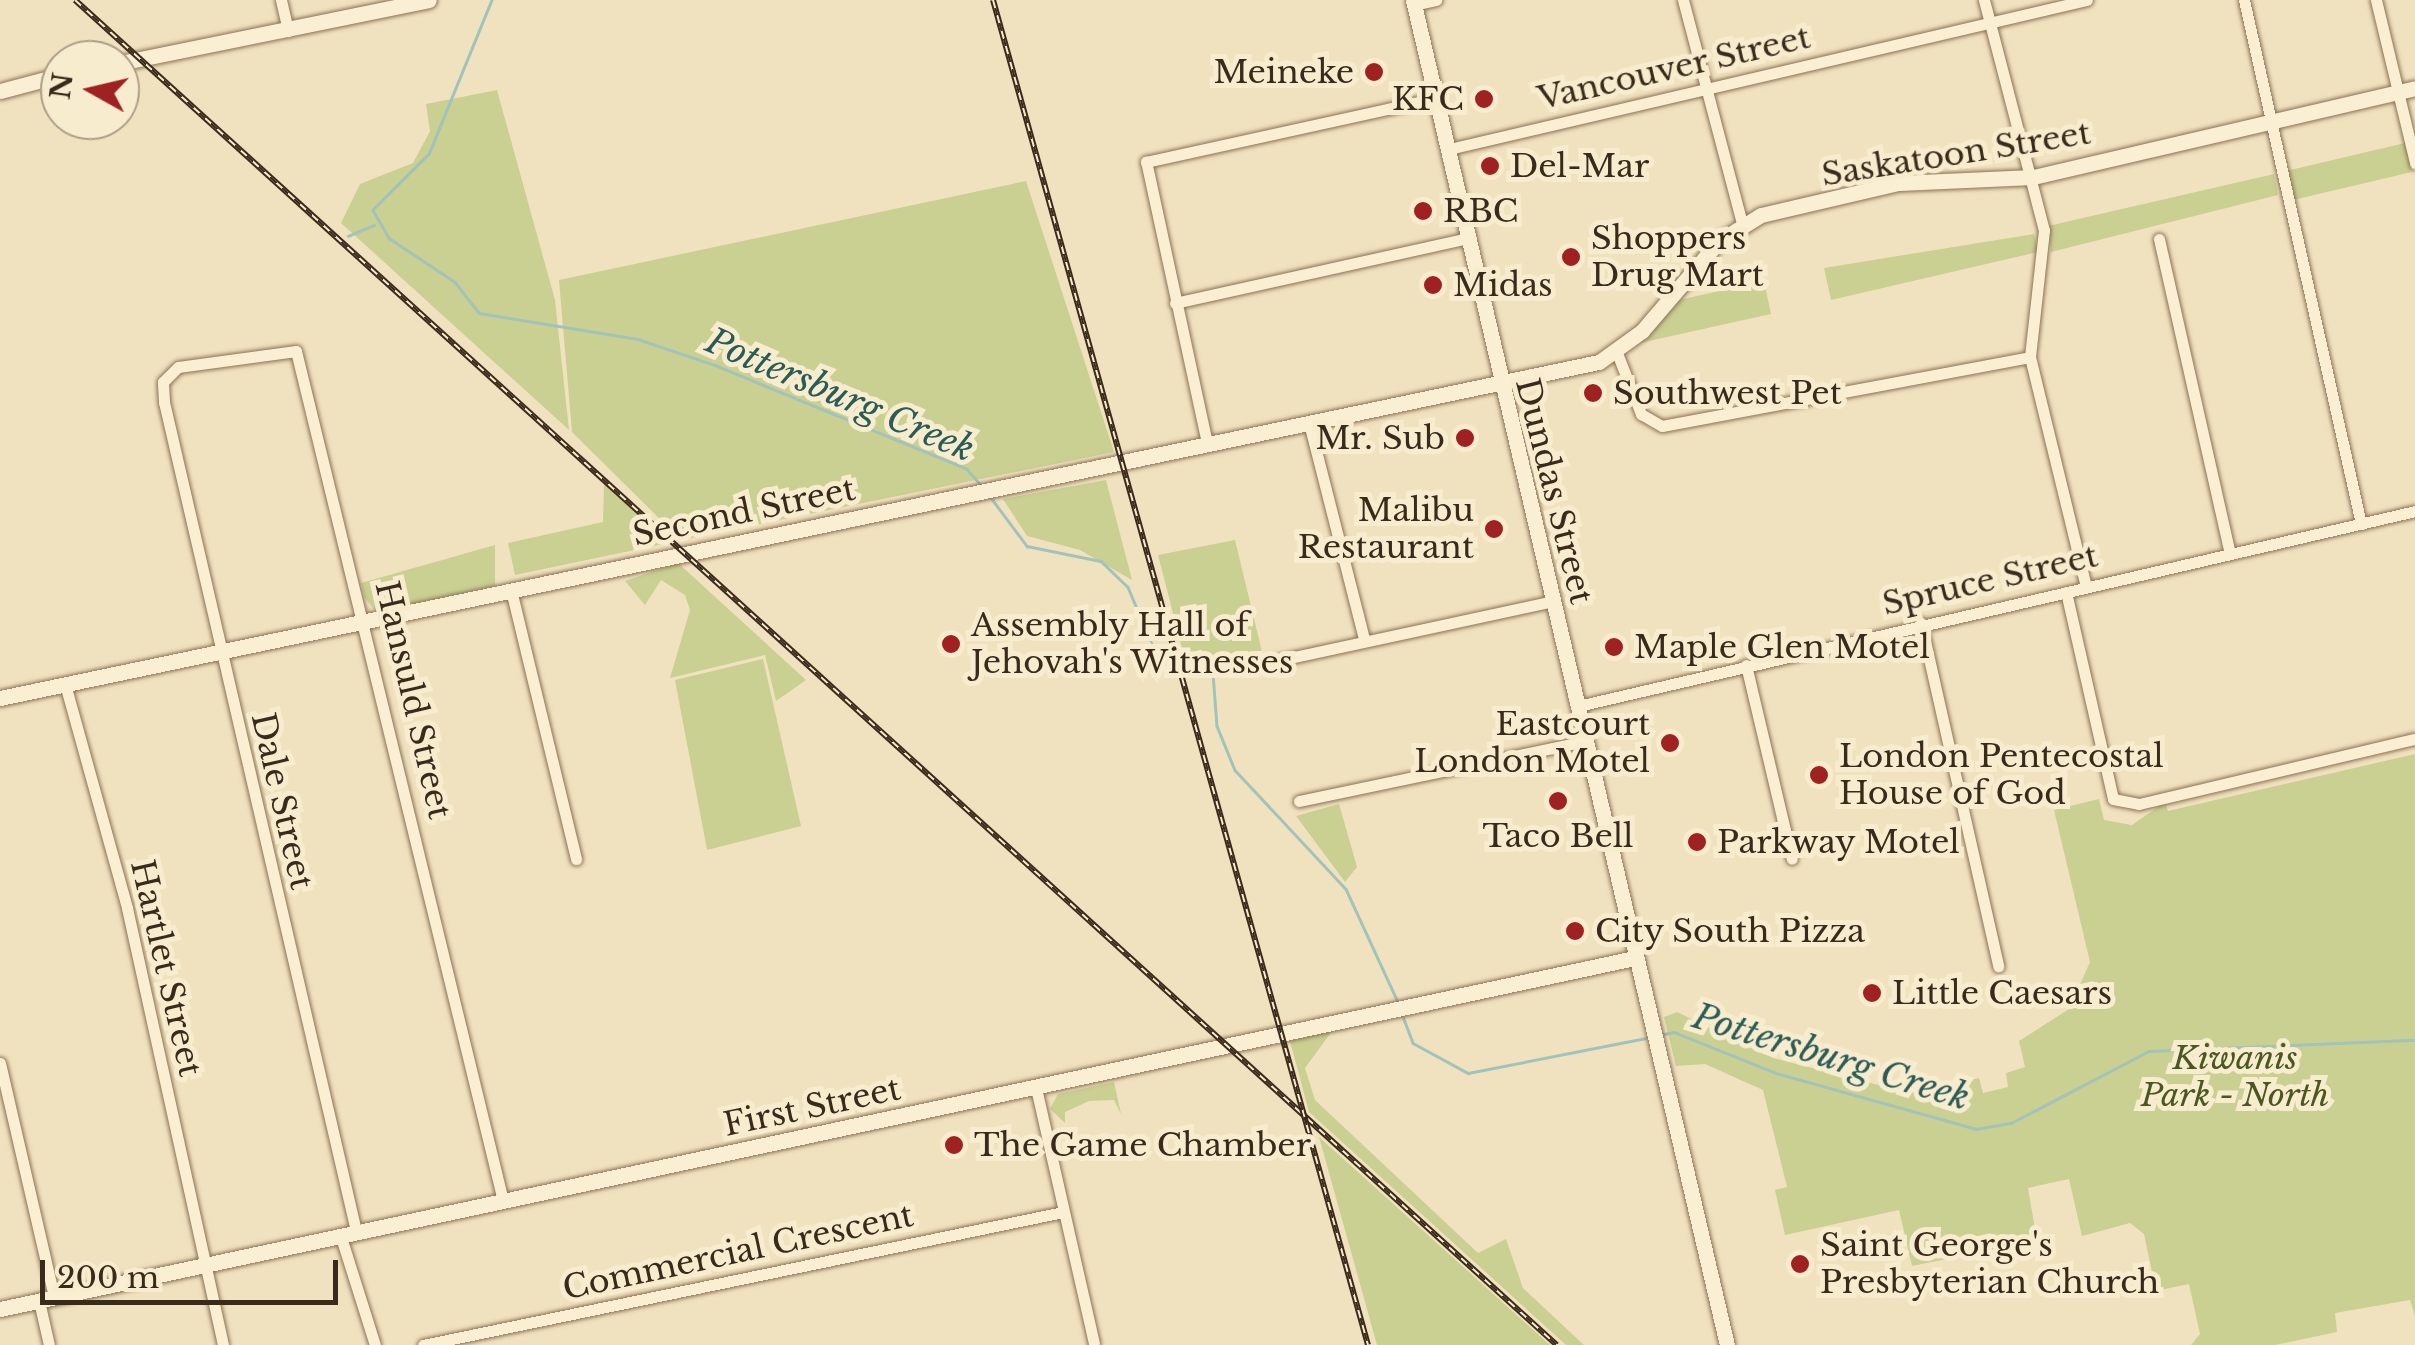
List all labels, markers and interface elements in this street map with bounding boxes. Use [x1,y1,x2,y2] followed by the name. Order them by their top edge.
[1534,18,1814,118] street label: Vancouver Street
[40,40,140,140] north arrow
[1213,53,1354,91] place label: Meineke
[1363,61,1385,83] marker: Meineke
[43,71,81,102] text: N
[1392,80,1464,118] place label: KFC
[1473,88,1495,110] marker: KFC
[1819,114,2093,194] street label: Saskatoon Street
[1510,147,1649,185] place label: Del-Mar
[1479,155,1501,177] marker: Del-Mar
[1443,192,1518,230] place label: RBC
[1412,200,1434,222] marker: RBC
[1591,220,1764,295] place label: Shoppers Drug Mart
[1560,246,1582,268] marker: Shoppers Drug Mart
[1453,266,1553,304] place label: Midas
[1422,274,1444,296] marker: Midas
[700,320,980,470] water label: Pottersburg Creek
[1507,374,1601,608] street label: Dundas Street
[1613,374,1842,412] place label: Southwest Pet
[1582,382,1604,404] marker: Southwest Pet
[1315,419,1445,457] place label: Mr. Sub
[1454,427,1476,449] marker: Mr. Sub
[629,470,859,554] street label: Second Street
[1298,492,1474,567] place label: Malibu Restaurant
[1483,518,1505,540] marker: Malibu Restaurant
[1879,537,2101,623] street label: Spruce Street
[367,577,459,823] street label: Hansuld Street
[971,607,1295,682] place label: Assembly Hall of Jehovah's Witnesses
[1634,628,1930,666] place label: Maple Glen Motel
[940,633,962,655] marker: Assembly Hall of Jehovah's Witnesses
[1603,636,1625,658] marker: Maple Glen Motel
[1414,706,1650,781] place label: Eastcourt London Motel
[243,709,321,893] street label: Dale Street
[1659,732,1681,754] marker: Eastcourt London Motel
[1839,738,2164,813] place label: London Pentecostal House of God
[1808,764,1830,786] marker: London Pentecostal House of God
[1547,790,1569,812] marker: Taco Bell
[1482,817,1634,855] place label: Taco Bell
[1717,823,1961,861] place label: Parkway Motel
[1686,831,1708,853] marker: Parkway Motel
[122,856,210,1080] street label: Hartlet Street
[1595,912,1866,950] place label: City South Pizza
[1564,920,1586,942] marker: City South Pizza
[1892,974,2112,1012] place label: Little Caesars
[1861,982,1883,1004] marker: Little Caesars
[1687,995,1975,1119] water label: Pottersburg Creek
[2140,1040,2330,1115] park label: Kiwanis Park - North
[720,1070,904,1144] street label: First Street
[974,1126,1311,1164] place label: The Game Chamber
[943,1134,965,1156] marker: The Game Chamber
[559,1196,917,1308] street label: Commercial Crescent
[1820,1227,2159,1302] place label: Saint George's Presbyterian Church
[45,1240,342,1302] scale bar
[1789,1253,1811,1275] marker: Saint George's Presbyterian Church
[57,1259,159,1296] text: 200 m

